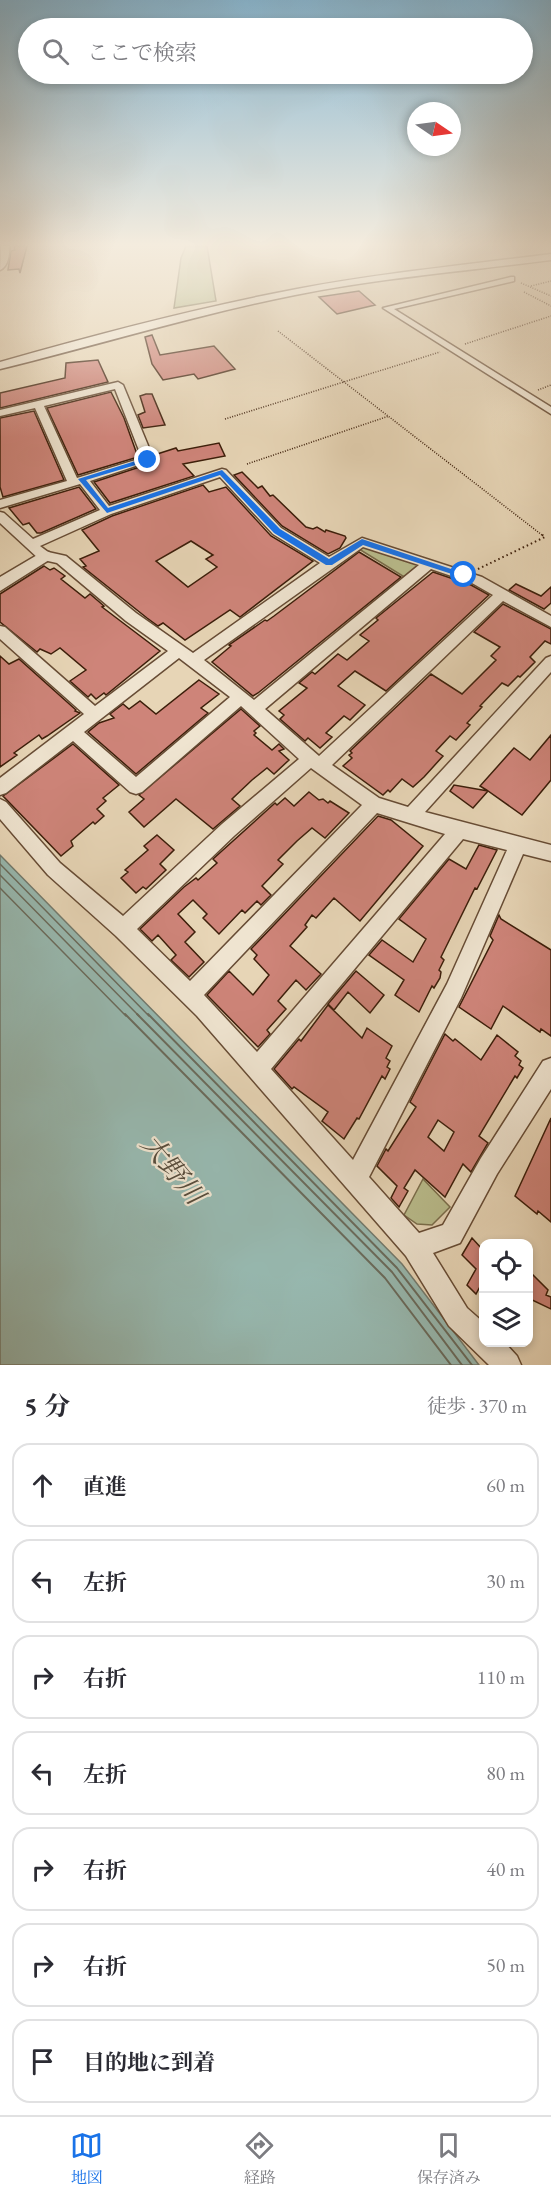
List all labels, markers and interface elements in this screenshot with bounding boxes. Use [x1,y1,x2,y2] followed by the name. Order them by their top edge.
[18,18,533,84] search box
[39,35,72,68] icon: search
[87,38,197,67] text: ここで検索
[407,102,461,156] north arrow
[134,446,160,472] route end
[450,561,476,587] route start
[134,1127,214,1214] water label: 大野川
[479,1239,533,1347] map controls
[479,1239,533,1293] button: locate
[479,1293,533,1347] button: layers
[24,1389,70,1423] text: 5 分
[427,1393,527,1419] text: 徒歩 · 370 m
[26,1469,59,1502] icon: ahead
[83,1472,127,1501] text: 直進
[486,1472,525,1498] text: 60 m
[26,1565,59,1598] icon: left
[83,1568,127,1597] text: 左折
[486,1568,525,1594] text: 30 m
[26,1661,59,1694] icon: right
[83,1664,127,1693] text: 右折
[477,1664,525,1690] text: 110 m
[26,1757,59,1790] icon: left
[83,1760,127,1789] text: 左折
[486,1760,525,1786] text: 80 m
[26,1853,59,1886] icon: right
[83,1856,127,1885] text: 右折
[486,1856,525,1882] text: 40 m
[26,1949,59,1982] icon: right
[83,1952,127,1981] text: 右折
[486,1952,525,1978] text: 50 m
[26,2045,59,2078] icon: arrive
[83,2048,215,2077] text: 目的地に到着
[70,2129,103,2188] tab: 地図
[243,2129,276,2188] tab: 経路
[417,2129,481,2188] tab: 保存済み

